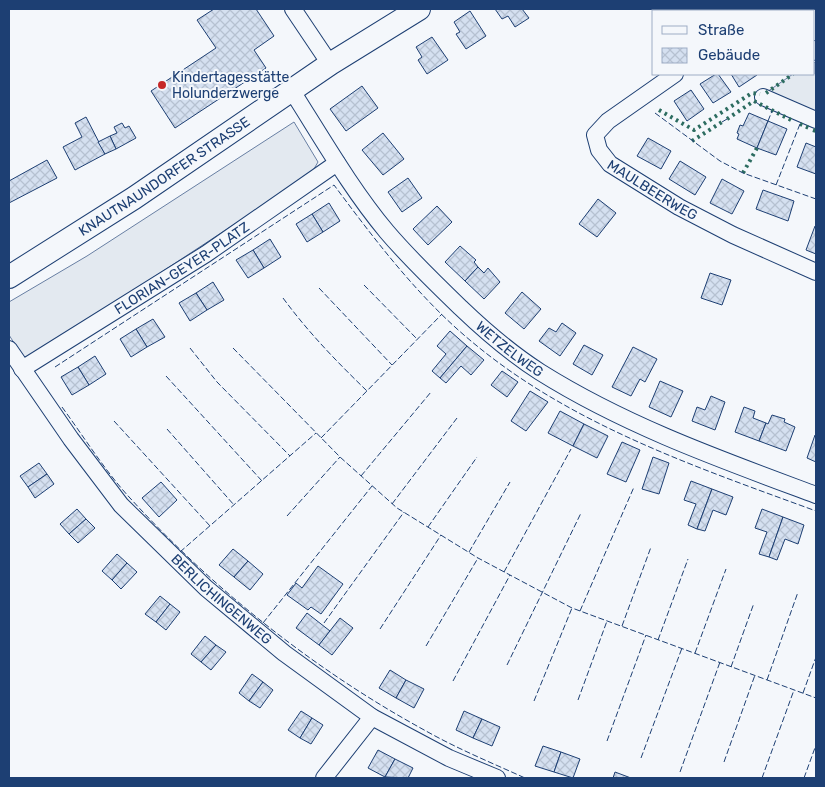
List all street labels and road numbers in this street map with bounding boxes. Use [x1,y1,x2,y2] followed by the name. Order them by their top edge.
[76,113,253,240] street label: KNAUTNAUNDORFER STRASSE
[604,156,700,224] street label: MAULBEERWEG
[111,219,253,318] street label: FLORIAN-GEYER-PLATZ
[472,318,546,381] street label: WETZELWEG
[167,551,275,648] street label: BERLICHINGENWEG

